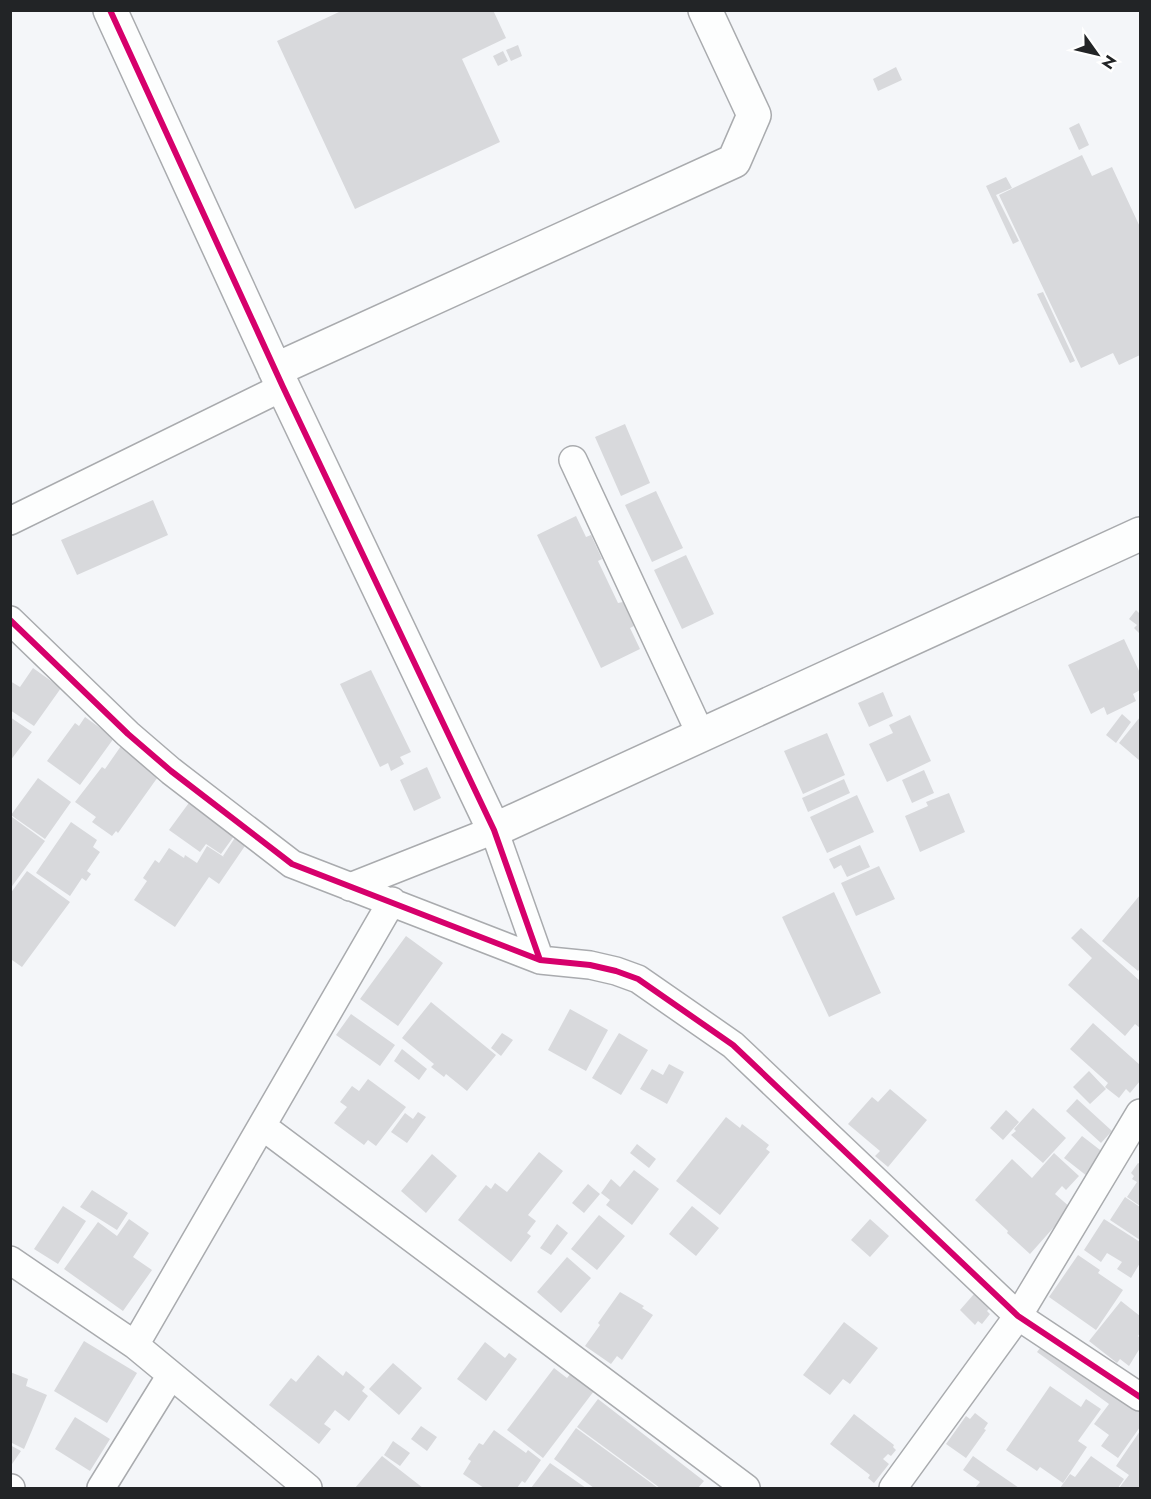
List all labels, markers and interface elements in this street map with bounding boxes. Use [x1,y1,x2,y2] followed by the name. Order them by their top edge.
[1067,24,1127,84] north arrow
[1096,50,1122,74] text: N

